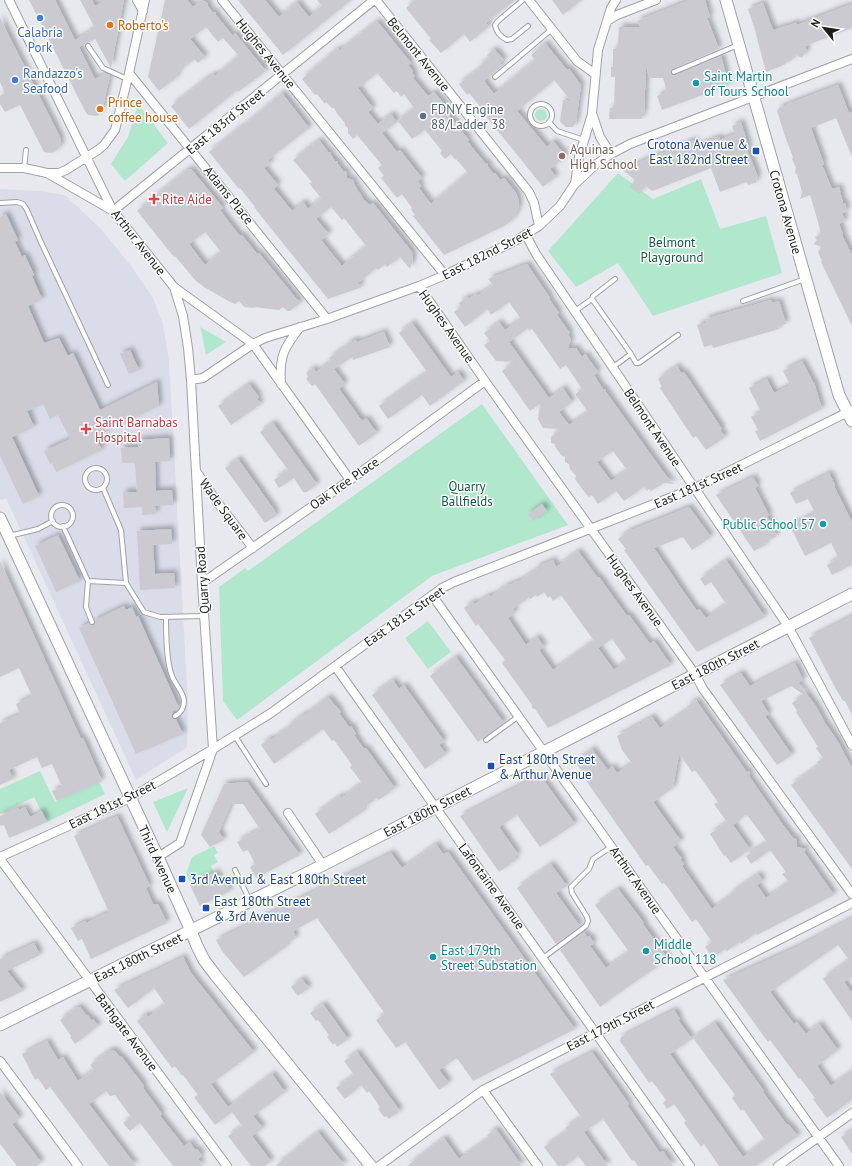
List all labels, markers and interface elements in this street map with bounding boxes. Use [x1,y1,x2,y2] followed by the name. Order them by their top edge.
[804,8,844,48] north arrow
[35,13,45,23] marker: Calabria Pork
[383,14,454,95] street label: Belmont Avenue
[232,15,299,92] street label: Hughes Avenue
[807,16,823,30] text: N
[118,17,169,34] place label: Roberto's
[105,20,115,30] marker: Roberto's
[17,24,63,56] place label: Calabria Pork
[23,65,83,97] place label: Randazzo's Seafood
[704,68,789,100] place label: Saint Martin of Tours School
[10,75,20,85] marker: Randazzo's Seafood
[691,78,701,88] marker: Saint Martin of Tours School
[183,84,268,158] street label: East 183rd Street
[108,94,178,126] place label: Prince coffee house
[431,101,505,133] place label: FDNY Engine 88/Ladder 38
[95,104,105,114] marker: Prince coffee house
[418,111,428,121] marker: FDNY Engine 88/Ladder 38
[647,136,749,168] place label: Crotona Avenue & East 182nd Street
[570,141,638,173] place label: Aquinas High School
[751,146,761,156] marker: Crotona Avenue & East 182nd Street
[557,151,567,161] marker: Aquinas High School
[200,163,257,228] street label: Adams Place
[765,168,806,256] street label: Crotona Avenue
[162,191,212,208] place label: Rite Aide
[149,194,159,204] marker: Rite Aide
[108,206,170,279] street label: Arthur Avenue
[439,223,536,283] street label: East 182nd Street
[641,234,703,266] park label: Belmont Playground
[415,286,478,366] street label: Hughes Avenue
[620,385,685,470] street label: Belmont Avenue
[95,414,178,446] place label: Saint Barnabas Hospital
[80,423,92,435] marker: Saint Barnabas Hospital
[306,453,382,514] street label: Oak Tree Place
[652,458,745,512] street label: East 181st Street
[196,475,252,543] street label: Wade Square
[441,478,493,510] park label: Quarry Ballfields
[723,516,815,533] place label: Public School 57
[818,519,828,529] marker: Public School 57
[192,546,213,614] street label: Quarry Road
[603,551,667,630] street label: Hughes Avenue
[361,582,448,650] street label: East 181st Street
[669,635,762,694] street label: East 180th Street
[499,751,596,783] place label: East 180th Street & Arthur Avenue
[486,761,496,771] marker: East 180th Street & Arthur Avenue
[66,776,159,833] street label: East 181st Street
[381,782,474,841] street label: East 180th Street
[134,823,181,896] street label: Third Avenue
[455,840,529,933] street label: Lafontaine Avenue
[606,843,665,918] street label: Arthur Avenue
[190,871,367,888] place label: 3rd Avenud & East 180th Street
[177,874,187,884] marker: 3rd Avenud & East 180th Street
[214,893,311,925] place label: East 180th Street & 3rd Avenue
[201,903,211,913] marker: East 180th Street & 3rd Avenue
[91,928,186,986] street label: East 180th Street
[654,936,716,968] place label: Middle School 118
[441,942,537,974] place label: East 179th Street Substation
[641,946,651,956] marker: Middle School 118
[428,952,438,962] marker: East 179th Street Substation
[92,990,162,1075] street label: Bathgate Avenue
[564,996,657,1055] street label: East 179th Street

